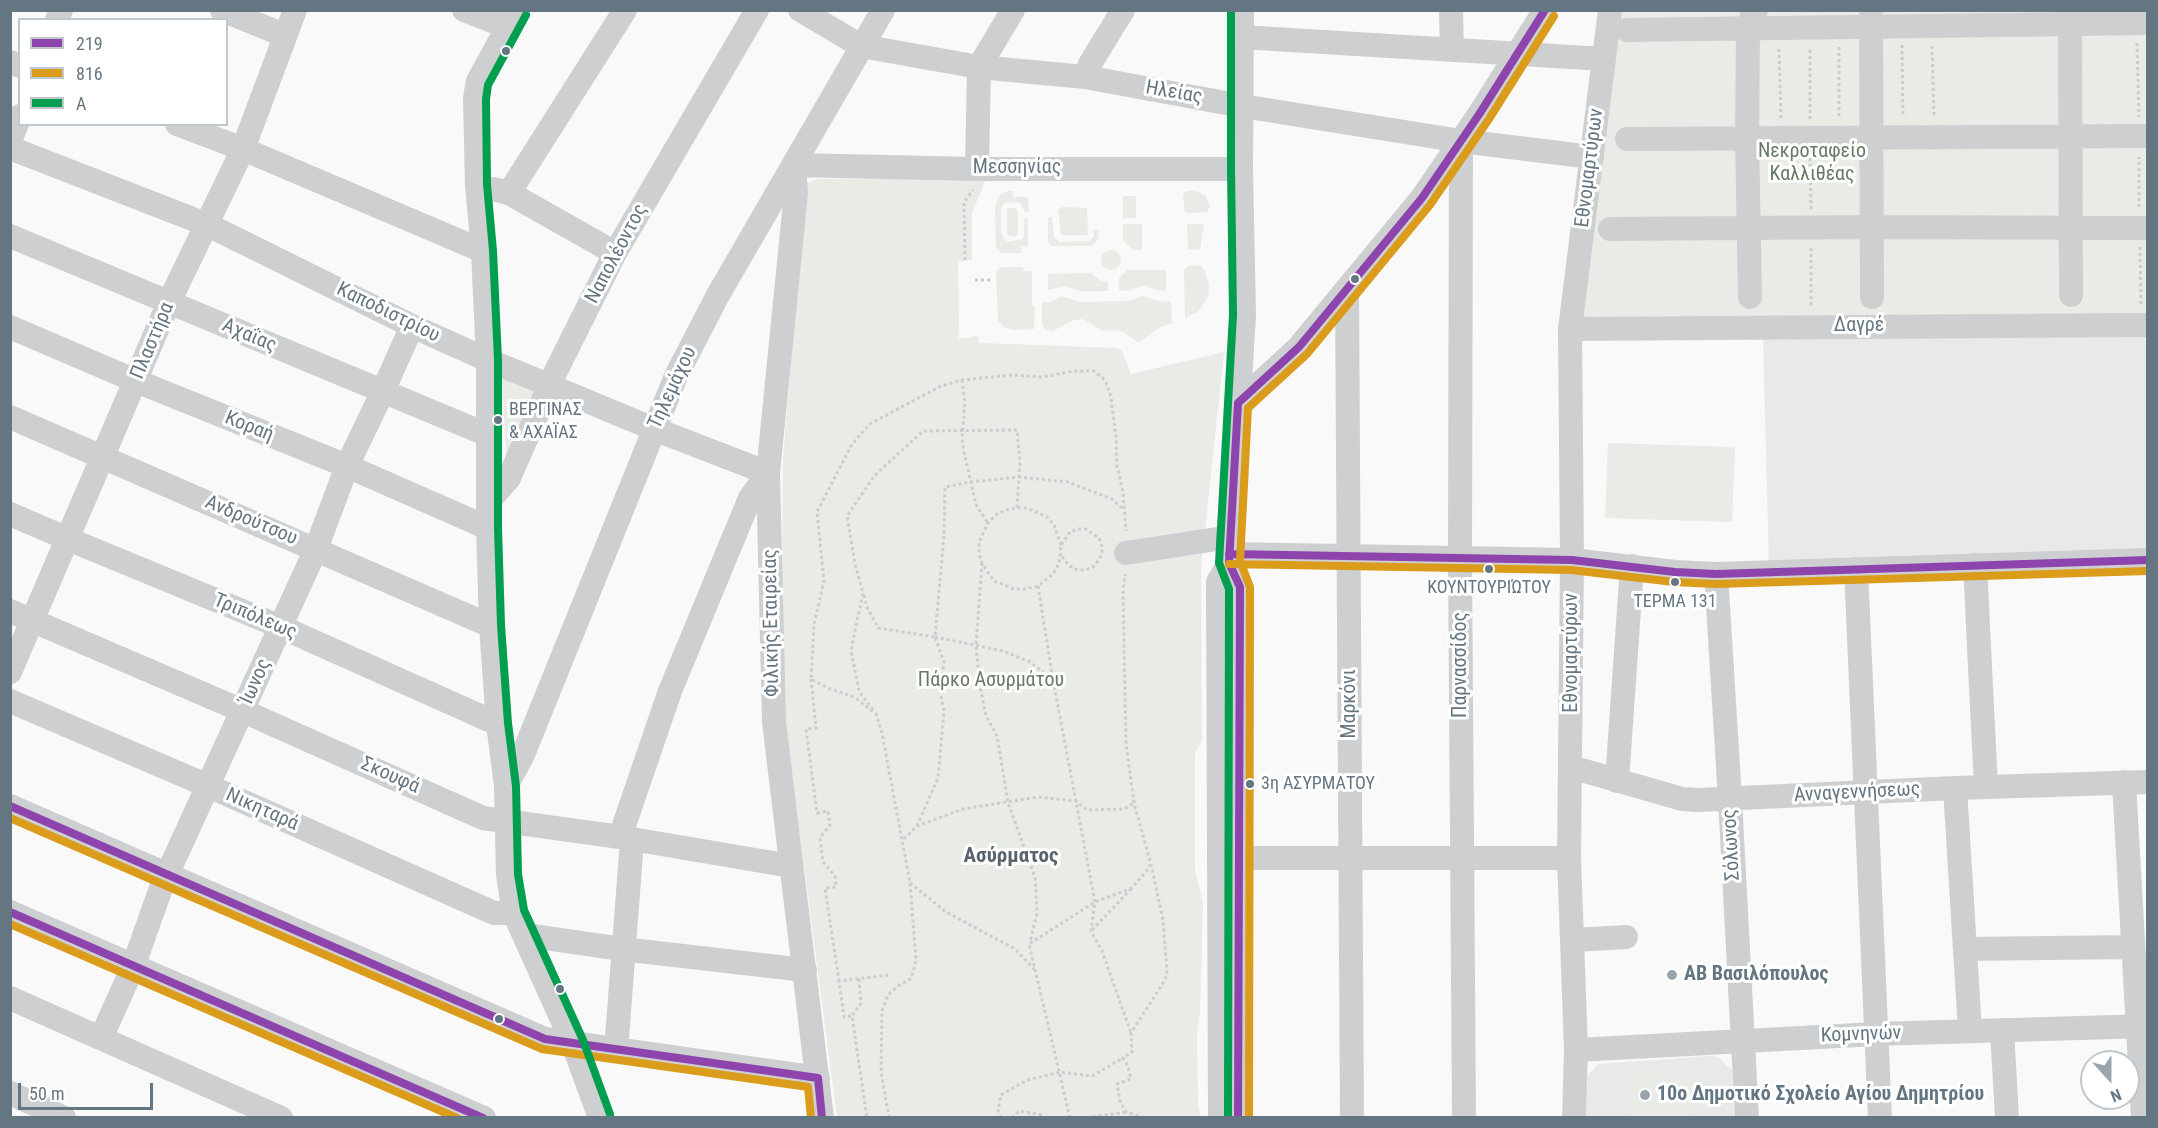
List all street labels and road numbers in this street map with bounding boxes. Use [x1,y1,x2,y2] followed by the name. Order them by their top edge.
[1144,76,1204,110] street label: Ηλείας
[1571,107,1609,229] street label: Εθνομαρτύρων
[973,156,1061,180] street label: Μεσσηνίας
[581,200,653,308] street label: Ναπολέοντος
[333,278,443,348] street label: Καποδιστρίου
[126,299,180,383] street label: Πλαστήρα
[218,314,280,358] street label: Αχαΐας
[1834,314,1884,338] street label: Δαγρέ
[644,343,702,433] street label: Τηλεμάχου
[221,406,277,448] street label: Κοραή
[201,491,301,551] street label: Ανδρούτσου
[759,549,785,697] street label: Φιλικής Εταιρείας
[210,589,300,645] street label: Τριπόλεως
[1560,593,1584,713] street label: Εθνομαρτύρων
[1449,612,1473,718] street label: Παρνασσίδος
[235,655,277,709] street label: Ίωνος
[1338,669,1362,739] street label: Μαρκόνι
[357,752,423,800] street label: Σκουφά
[1793,778,1921,808] street label: Ανναγεννήσεως
[222,783,302,837] street label: Νικηταρά
[1718,809,1746,881] street label: Σόλωνος
[1820,1022,1902,1048] street label: Κομνηνών

